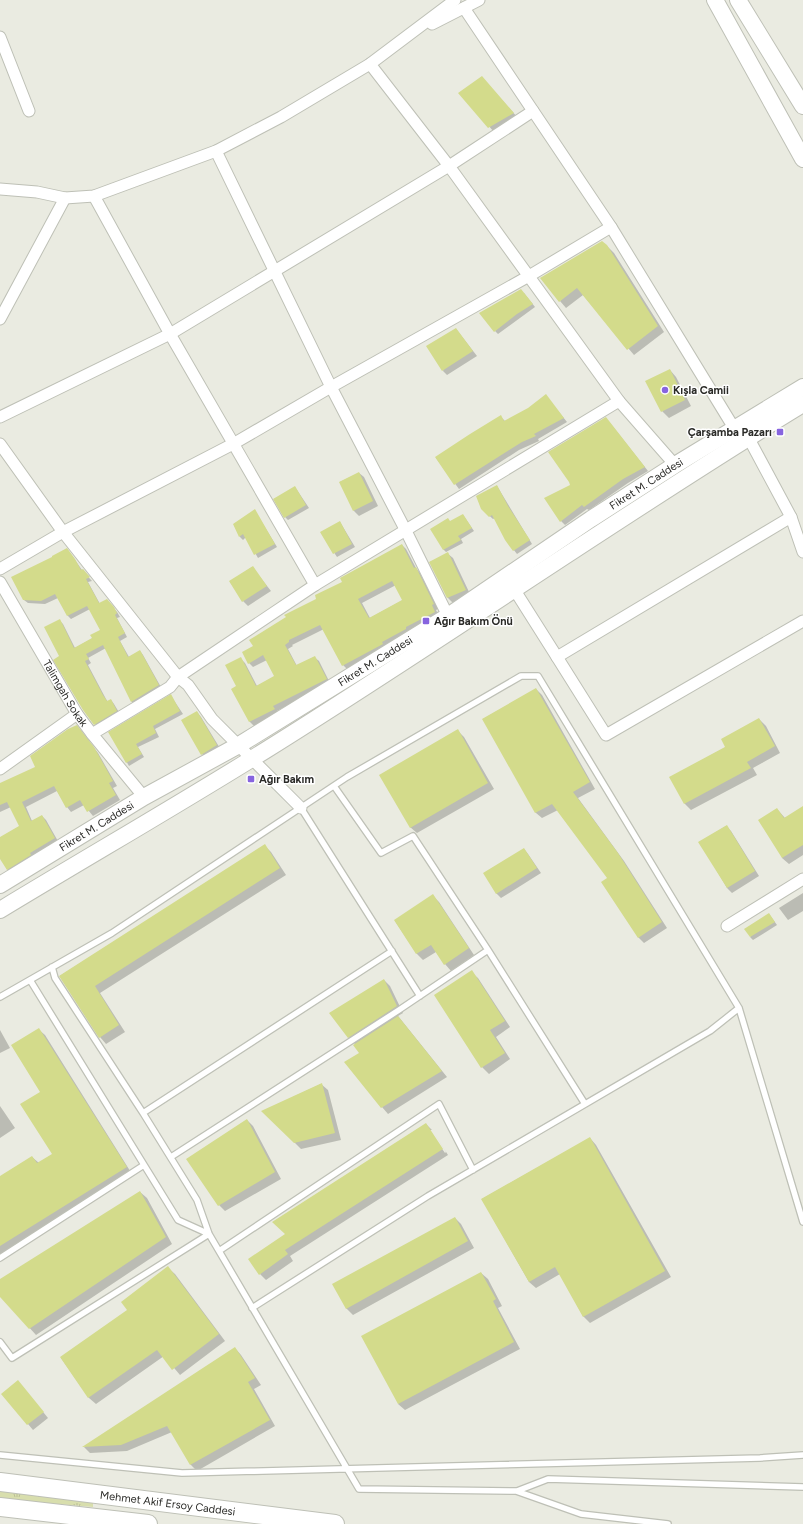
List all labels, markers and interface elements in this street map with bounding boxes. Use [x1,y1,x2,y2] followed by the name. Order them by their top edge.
[673,384,729,397] place label: Kışla Camii
[660,385,670,395] marker: Kışla Camii
[688,426,772,439] place label: Çarşamba Pazarı
[775,427,785,437] marker: Çarşamba Pazarı
[607,456,686,512] street label: Fikret M. Caddesi
[434,614,513,628] place label: Ağır Bakım Önü
[421,616,431,626] marker: Ağır Bakım Önü
[336,634,415,689] street label: Fikret M. Caddesi
[40,658,91,730] street label: Talimgah Sokak
[259,773,314,786] place label: Ağır Bakım
[246,774,256,784] marker: Ağır Bakım
[57,799,136,854] street label: Fikret M. Caddesi
[99,1489,236,1518] street label: Mehmet Akif Ersoy Caddesi

